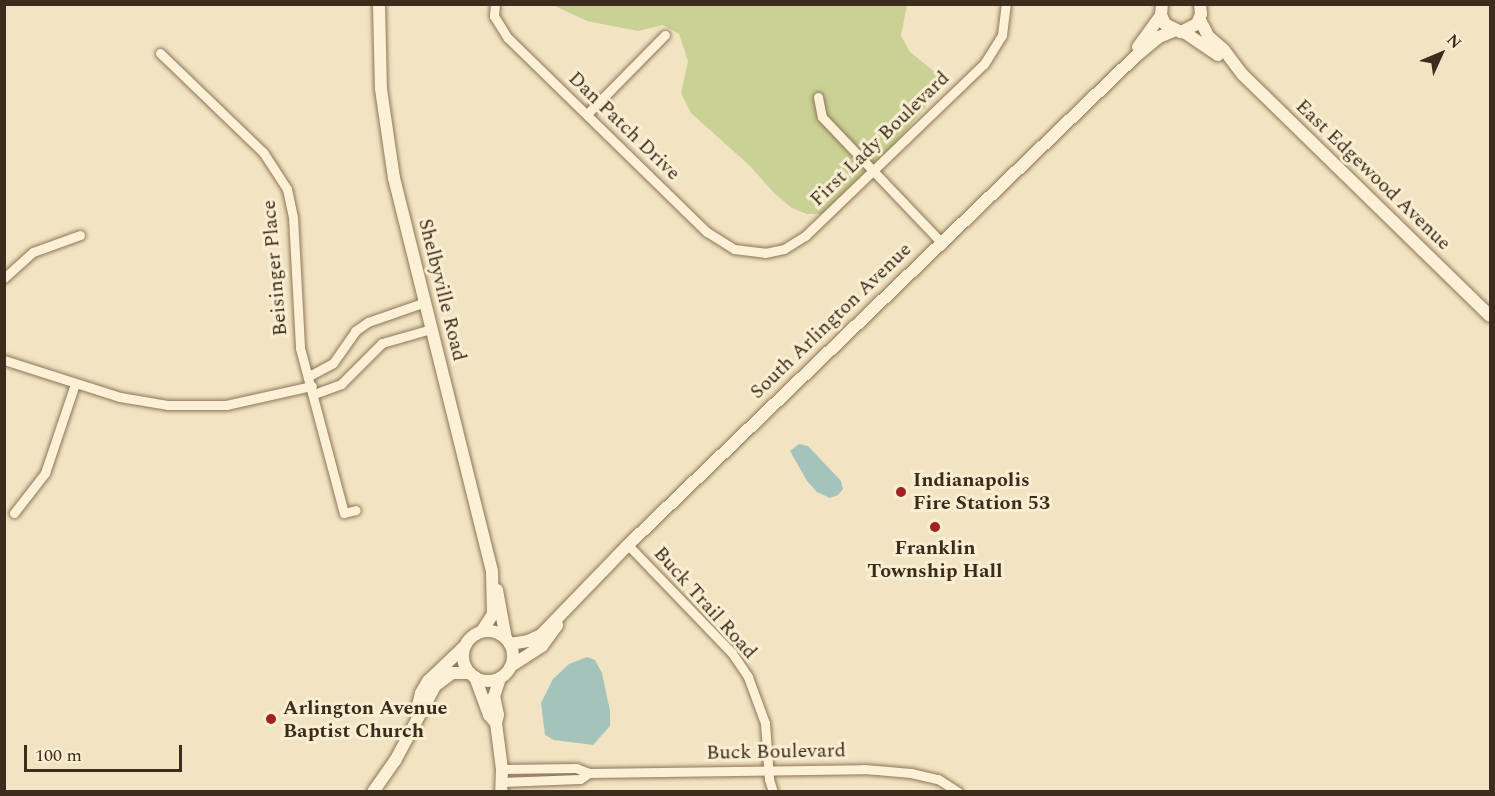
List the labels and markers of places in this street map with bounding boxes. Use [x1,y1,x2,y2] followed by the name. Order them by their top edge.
[913,468,1050,515] place label: Indianapolis Fire Station 53
[894,485,908,499] marker: Indianapolis Fire Station 53
[928,520,942,534] marker: Franklin Township Hall
[867,536,1003,583] place label: Franklin Township Hall
[283,696,447,743] place label: Arlington Avenue Baptist Church
[264,712,278,726] marker: Arlington Avenue Baptist Church

